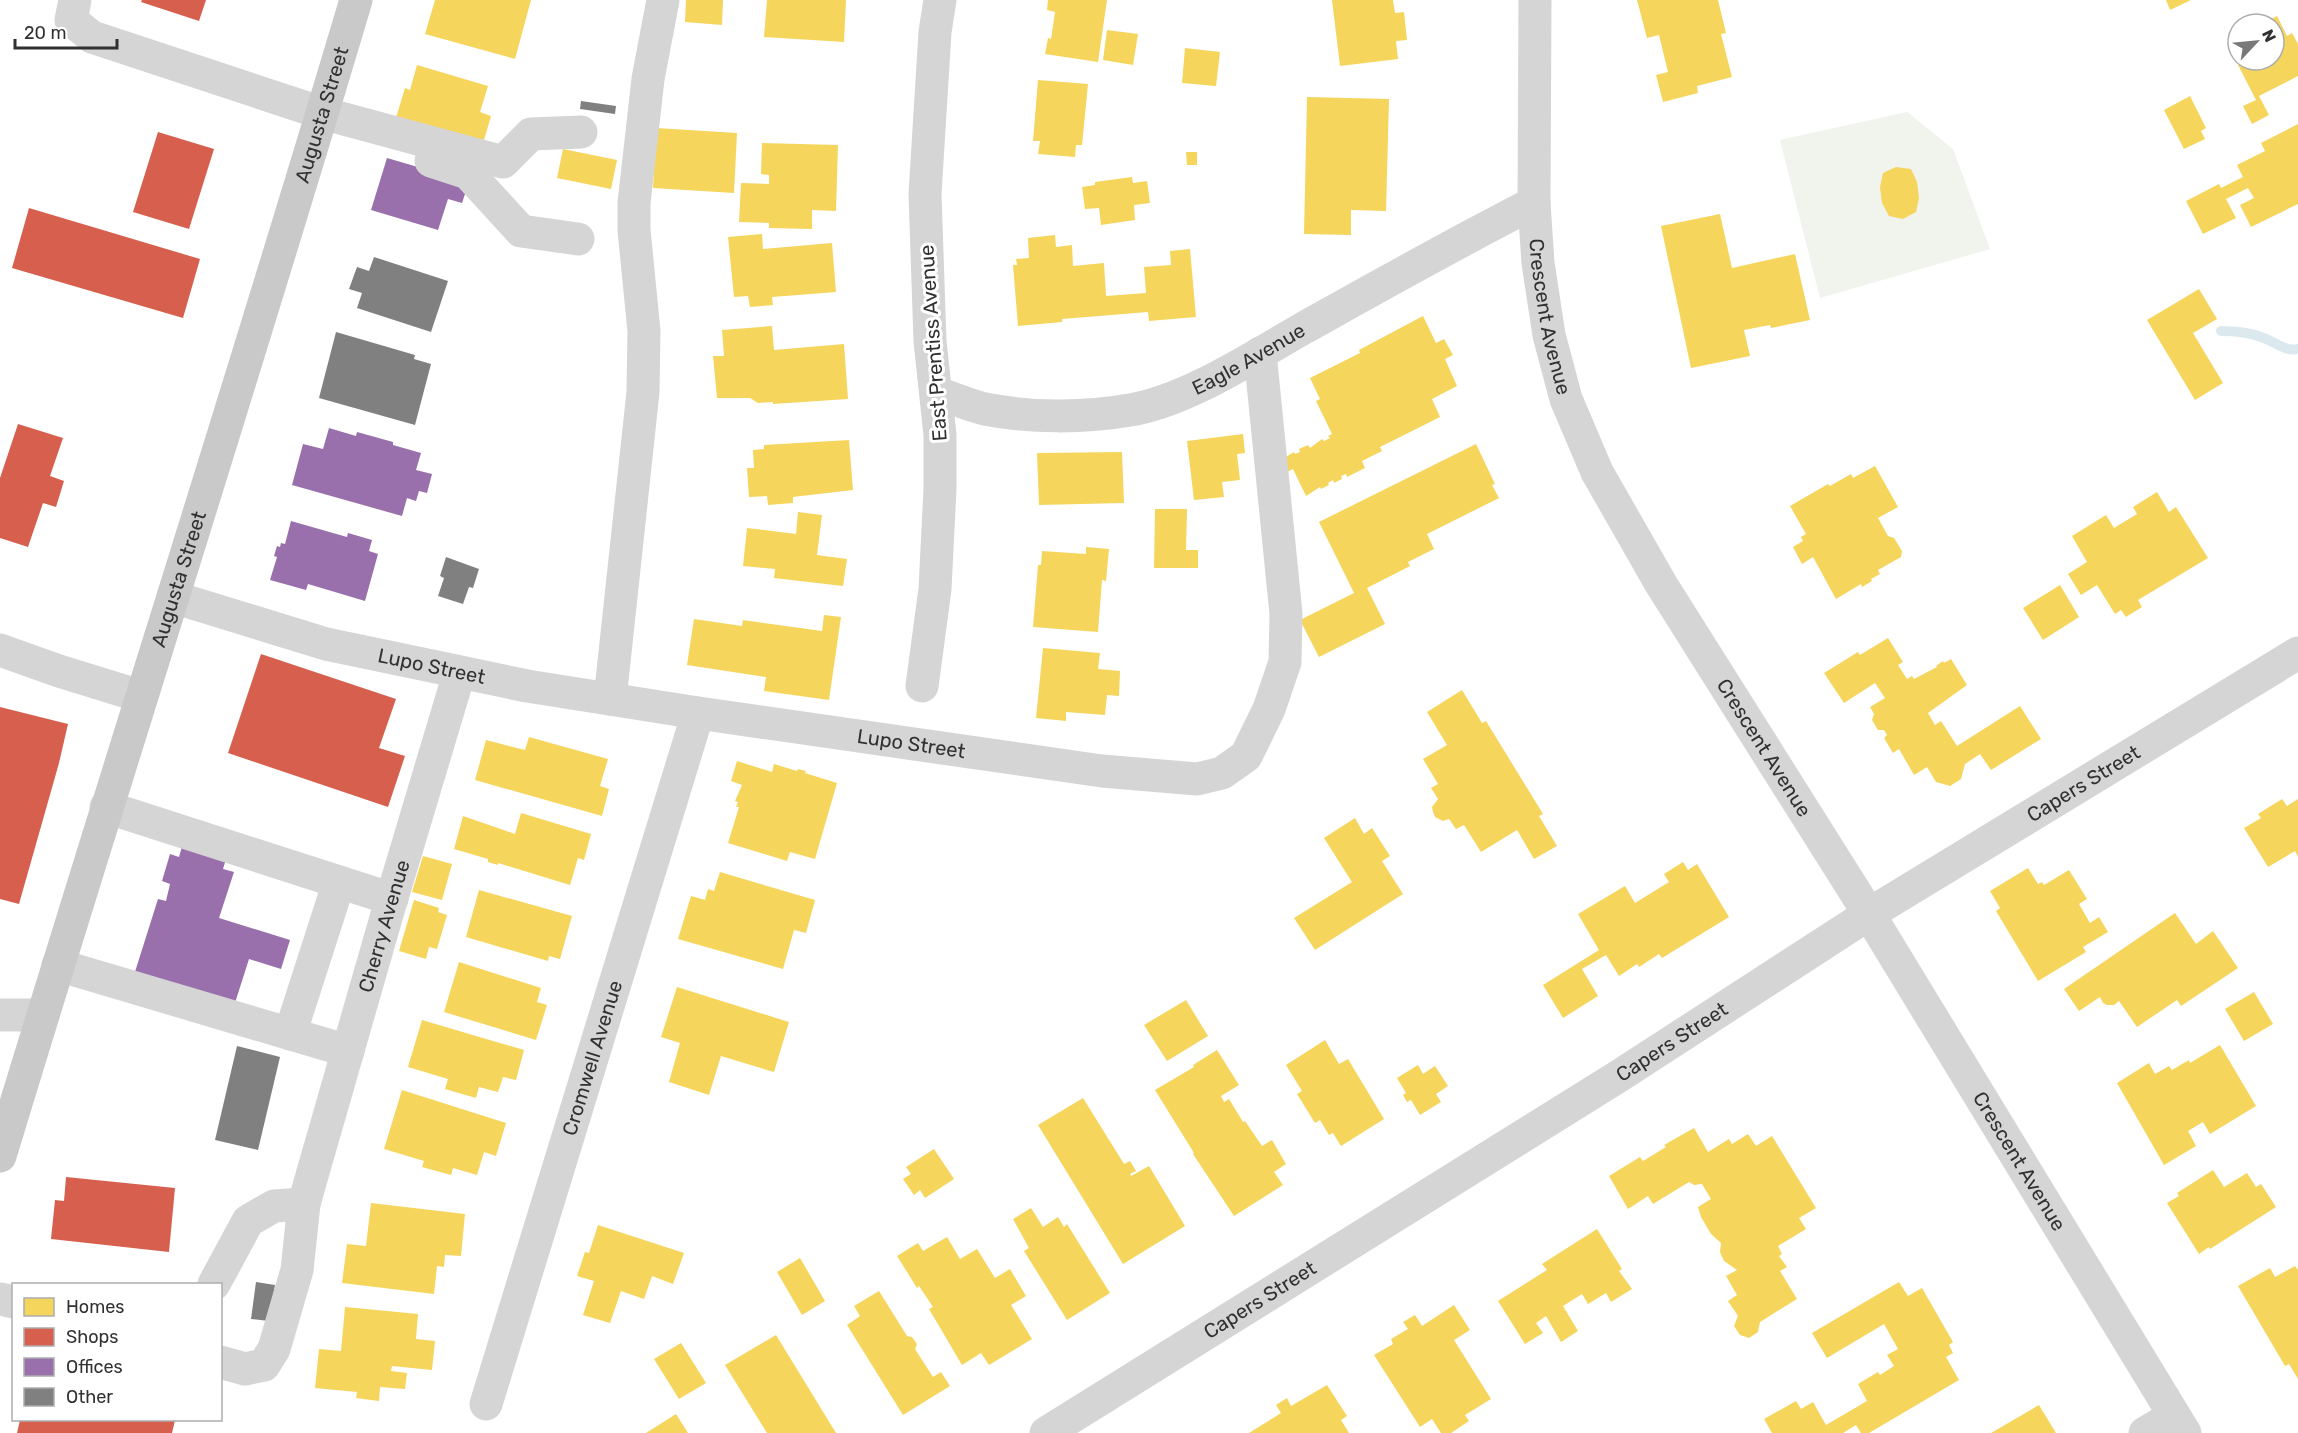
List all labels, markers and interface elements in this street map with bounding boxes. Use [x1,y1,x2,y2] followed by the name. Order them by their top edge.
[15,12,117,50] scale bar
[2226,12,2286,72] north arrow
[24,22,66,44] text: 20 m
[2258,26,2280,45] text: N
[290,43,354,186] street label: Augusta Street
[1524,238,1576,397] street label: Crescent Avenue
[914,244,952,442] street label: East Prentiss Avenue
[1188,318,1309,400] street label: Eagle Avenue
[146,508,211,650] street label: Augusta Street
[376,643,488,689] street label: Lupo Street
[1712,674,1817,821] street label: Crescent Avenue
[856,724,967,763] street label: Lupo Street
[2022,740,2145,827] street label: Capers Street
[353,857,415,995] street label: Cherry Avenue
[557,977,627,1138] street label: Cromwell Avenue
[1612,997,1732,1087] street label: Capers Street
[1968,1087,2071,1235] street label: Crescent Avenue
[1199,1256,1321,1344] street label: Capers Street
[12,1283,222,1421] legend
[66,1296,124,1318] text: Homes
[66,1326,118,1348] text: Shops
[66,1356,123,1378] text: Offices
[66,1386,113,1408] text: Other

